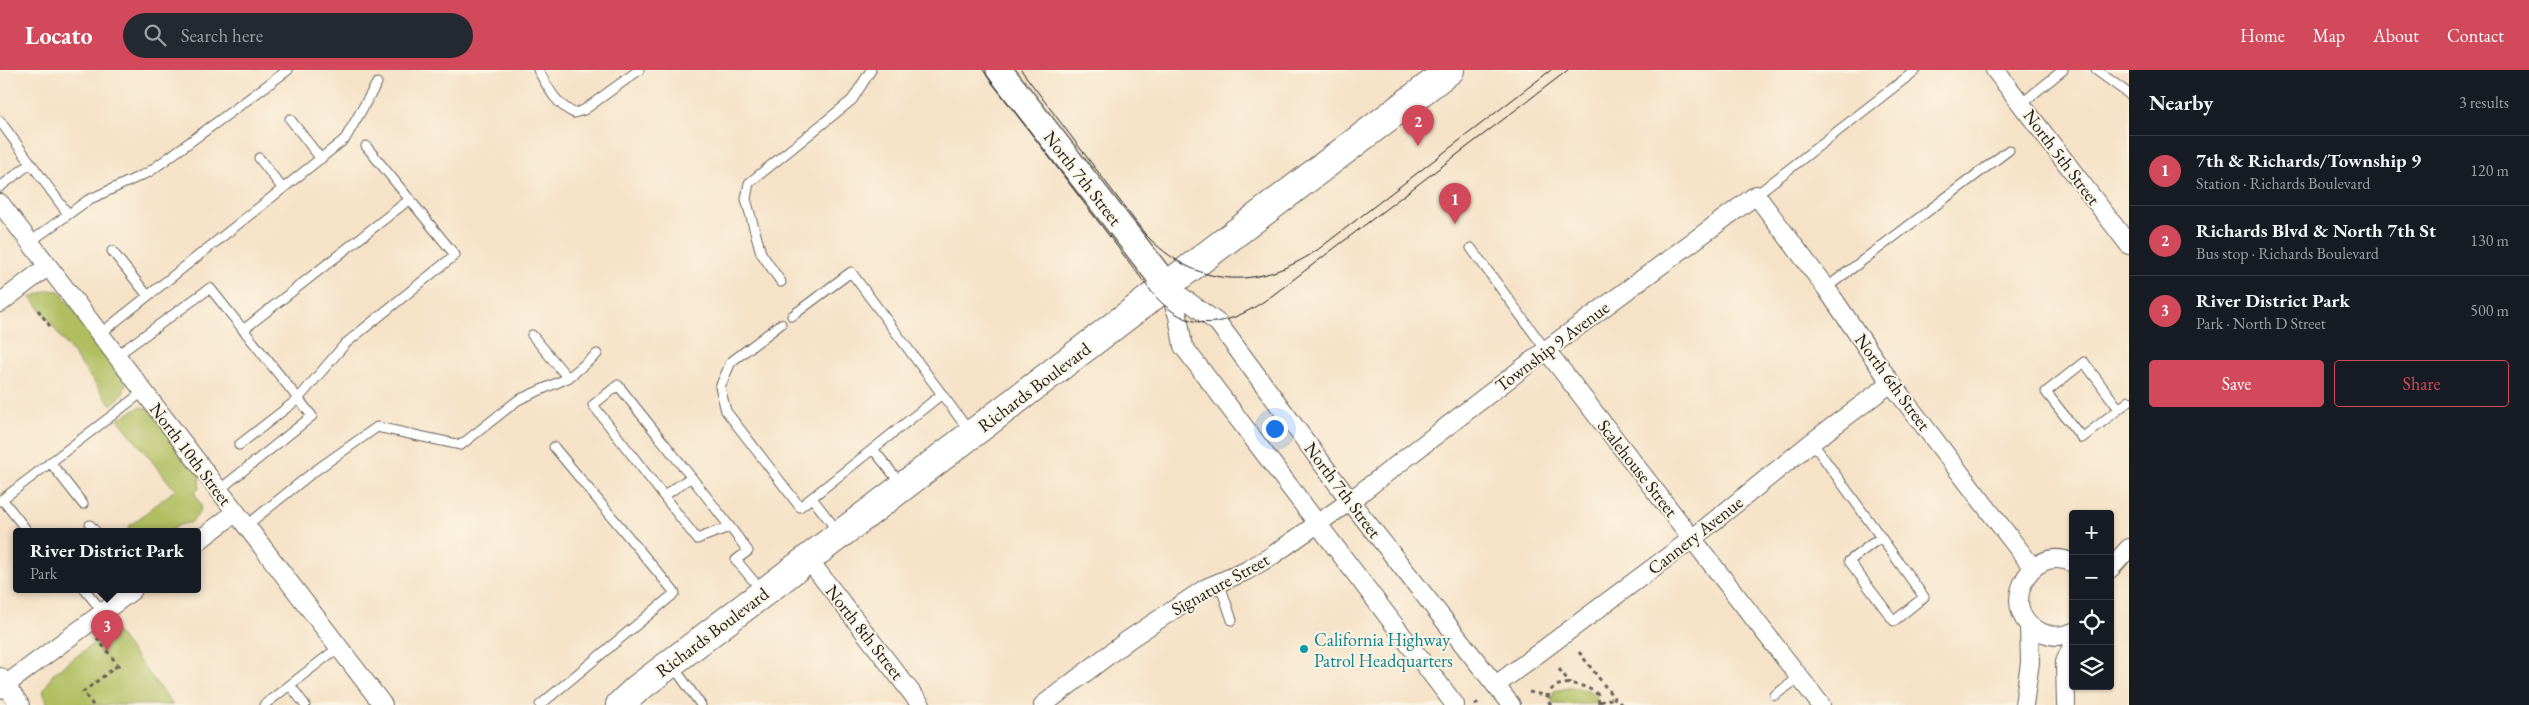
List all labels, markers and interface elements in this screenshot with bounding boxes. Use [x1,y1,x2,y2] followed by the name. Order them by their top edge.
[123,13,473,58] search box
[25,20,93,51] text: Locato
[141,21,169,49] icon: search
[181,23,263,48] text: Search here
[2240,24,2285,47] text: Home
[2313,24,2345,47] text: Map
[2373,24,2419,47] text: About
[2447,24,2504,47] text: Contact
[2149,89,2213,116] text: Nearby
[2459,92,2509,113] text: 3 results
[2018,104,2106,210] street label: North 5th Street
[1402,105,1434,146] pin: 2
[1039,126,1127,230] street label: North 7th Street
[2196,148,2421,173] text: 7th & Richards/Township 9
[2161,160,2169,181] text: 1
[2470,160,2509,181] text: 120 m
[2196,173,2370,194] text: Station · Richards Boulevard
[1439,183,1471,224] pin: 1
[2196,218,2436,243] text: Richards Blvd & North 7th St
[2161,230,2169,251] text: 2
[2470,230,2509,251] text: 130 m
[2196,243,2379,264] text: Bus stop · Richards Boulevard
[2196,288,2350,313] text: River District Park
[1490,296,1614,396] street label: Township 9 Avenue
[2161,300,2169,321] text: 3
[2470,300,2509,321] text: 500 m
[2196,313,2326,334] text: Park · North D Street
[1850,329,1936,435] street label: North 6th Street
[973,336,1096,437] street label: Richards Boulevard
[2149,360,2324,407] button: Save
[2334,360,2509,407] button: Share
[145,398,237,510] street label: North 10th Street
[1593,415,1683,522] street label: Scalehouse Street
[1262,416,1288,442] your location
[1299,437,1387,543] street label: North 7th Street
[1643,490,1747,580] street label: Cannery Avenue
[2069,510,2114,690] map controls
[2069,510,2114,555] button: +
[13,528,201,593] popup
[30,538,184,563] text: River District Park
[1167,547,1273,620] street label: Signature Street
[2069,555,2114,600] button: −
[30,563,57,584] text: Park
[821,580,909,684] street label: North 8th Street
[651,581,774,682] street label: Richards Boulevard
[2069,600,2114,645] button: locate
[91,610,123,651] pin: 3
[1314,628,1453,672] place label: California Highway Patrol Headquarters
[1298,643,1310,655] marker: California Highway Patrol Headquarters
[2069,645,2114,690] button: layers

